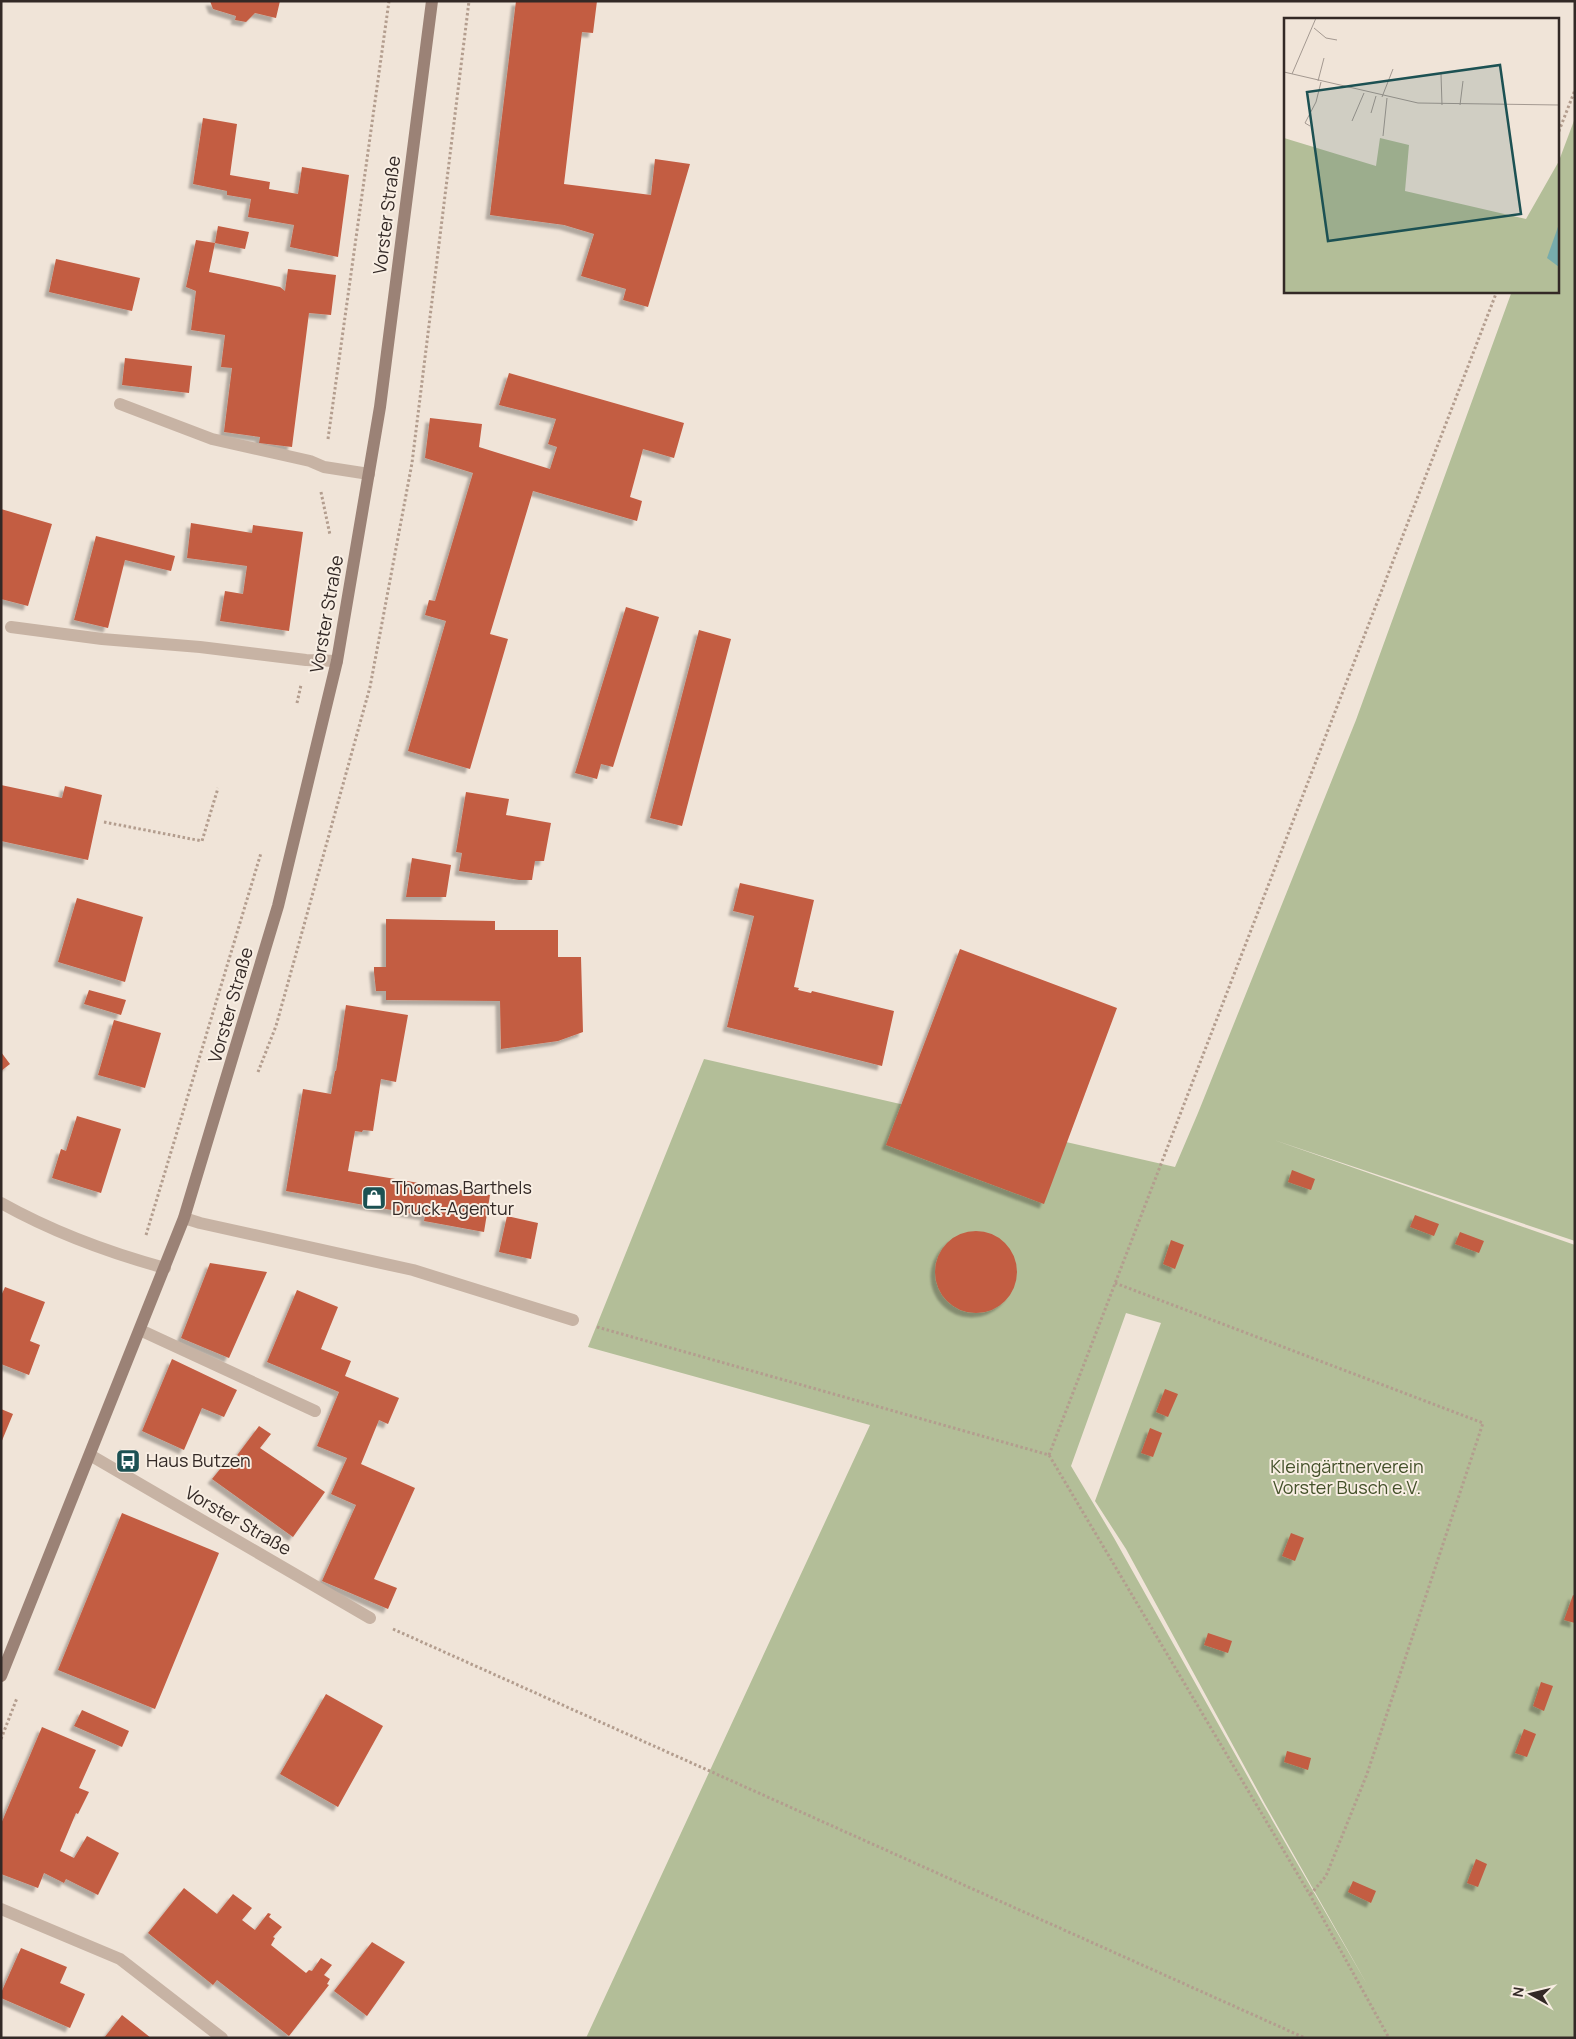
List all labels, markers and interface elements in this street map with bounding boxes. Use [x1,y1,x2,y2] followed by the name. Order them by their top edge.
[1284,18,1558,292] inset map
[367,154,405,275] street label: Vorster Straße
[304,553,348,675] street label: Vorster Straße
[202,944,258,1065] street label: Vorster Straße
[392,1175,532,1220] place label: Thomas Barthels Druck-Agentur
[361,1185,387,1211] shop icon: Thomas Barthels Druck-Agentur
[115,1448,141,1474] bus stop icon: Haus Butzen
[146,1448,251,1472] place label: Haus Butzen
[1270,1454,1424,1499] park label: Kleingärtnerverein Vorster Busch e.V.
[181,1480,296,1560] street label: Vorster Straße
[1506,1969,1556,2019] north arrow
[1508,1986,1528,1998] text: N

